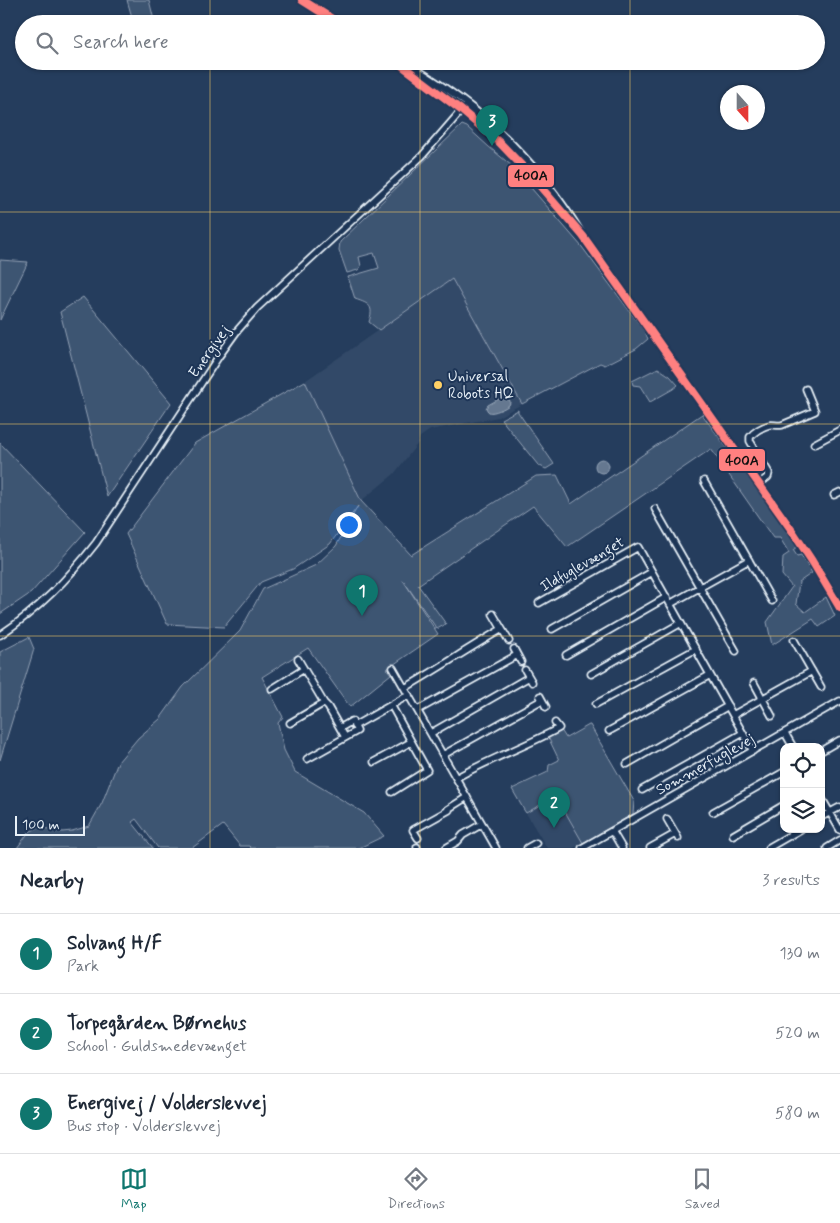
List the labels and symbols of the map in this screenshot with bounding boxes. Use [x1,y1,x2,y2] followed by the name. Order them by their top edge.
[720,85,765,130] north arrow
[476,105,508,146] pin: 3
[507,164,555,188] line badge: 400A
[514,167,548,185] text: 400A
[184,321,236,382] street label: Energivej
[448,367,514,404] place label: Universal Robots HQ
[432,379,444,391] marker: Universal Robots HQ
[718,448,766,472] line badge: 400A
[725,452,759,470] text: 400A
[336,512,362,538] your location
[537,533,629,598] street label: Ildfuglevænget
[346,575,378,616] pin: 1
[653,729,759,801] street label: Sommerfuglevej
[538,787,570,828] pin: 2
[15,813,85,836] scale bar

